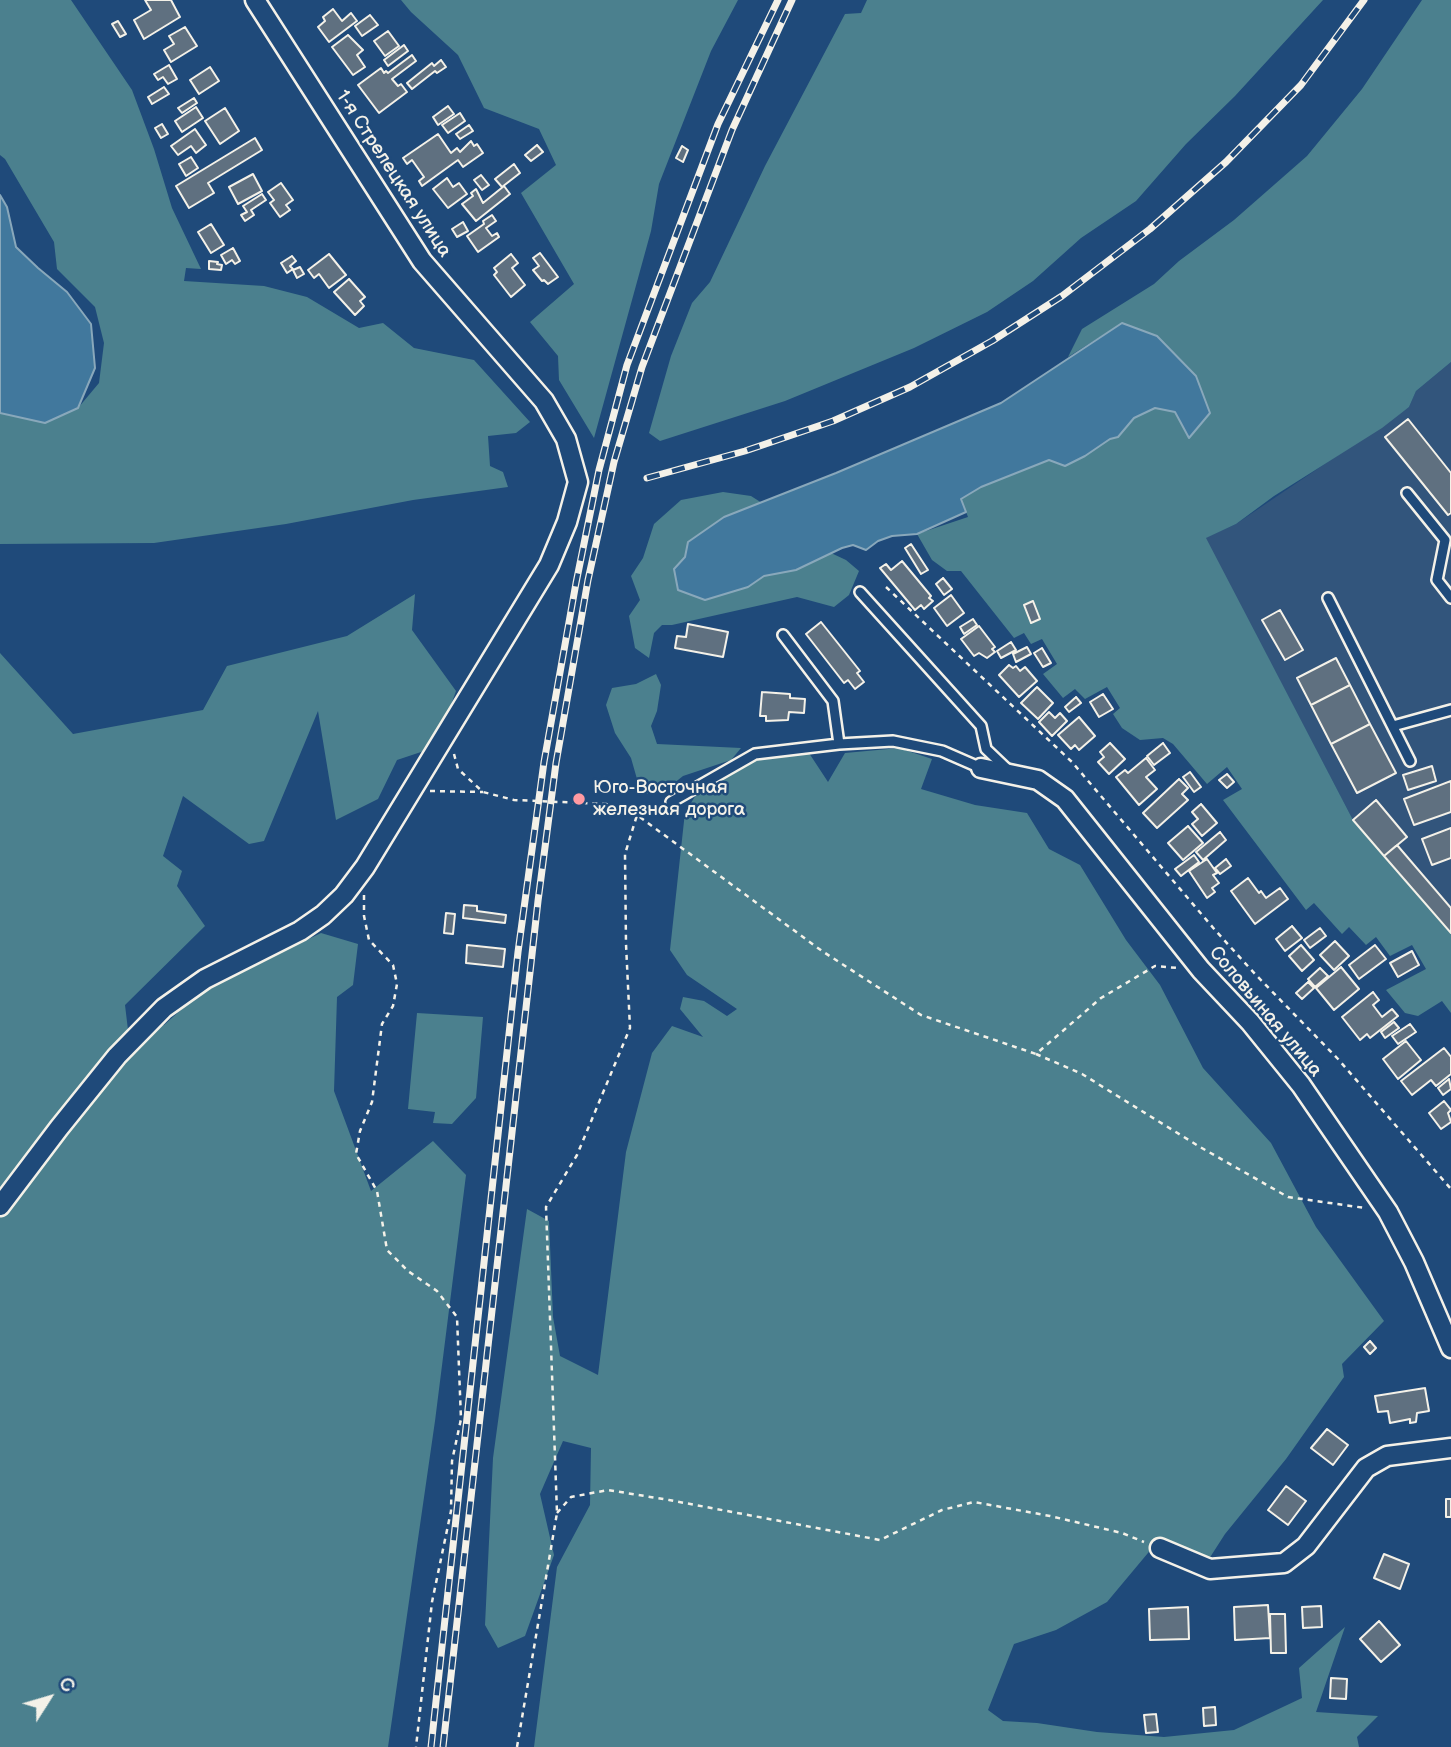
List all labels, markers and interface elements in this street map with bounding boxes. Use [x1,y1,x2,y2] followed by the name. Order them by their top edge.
[330,86,456,262] street label: 1-я Стрелецкая улица
[593,777,745,821] place label: Юго-Восточная железная дорога
[571,791,587,807] marker: Юго-Восточная железная дорога
[1204,942,1326,1082] street label: Соловьиная улица
[14,1663,84,1733] north arrow
[53,1673,79,1697] text: С

